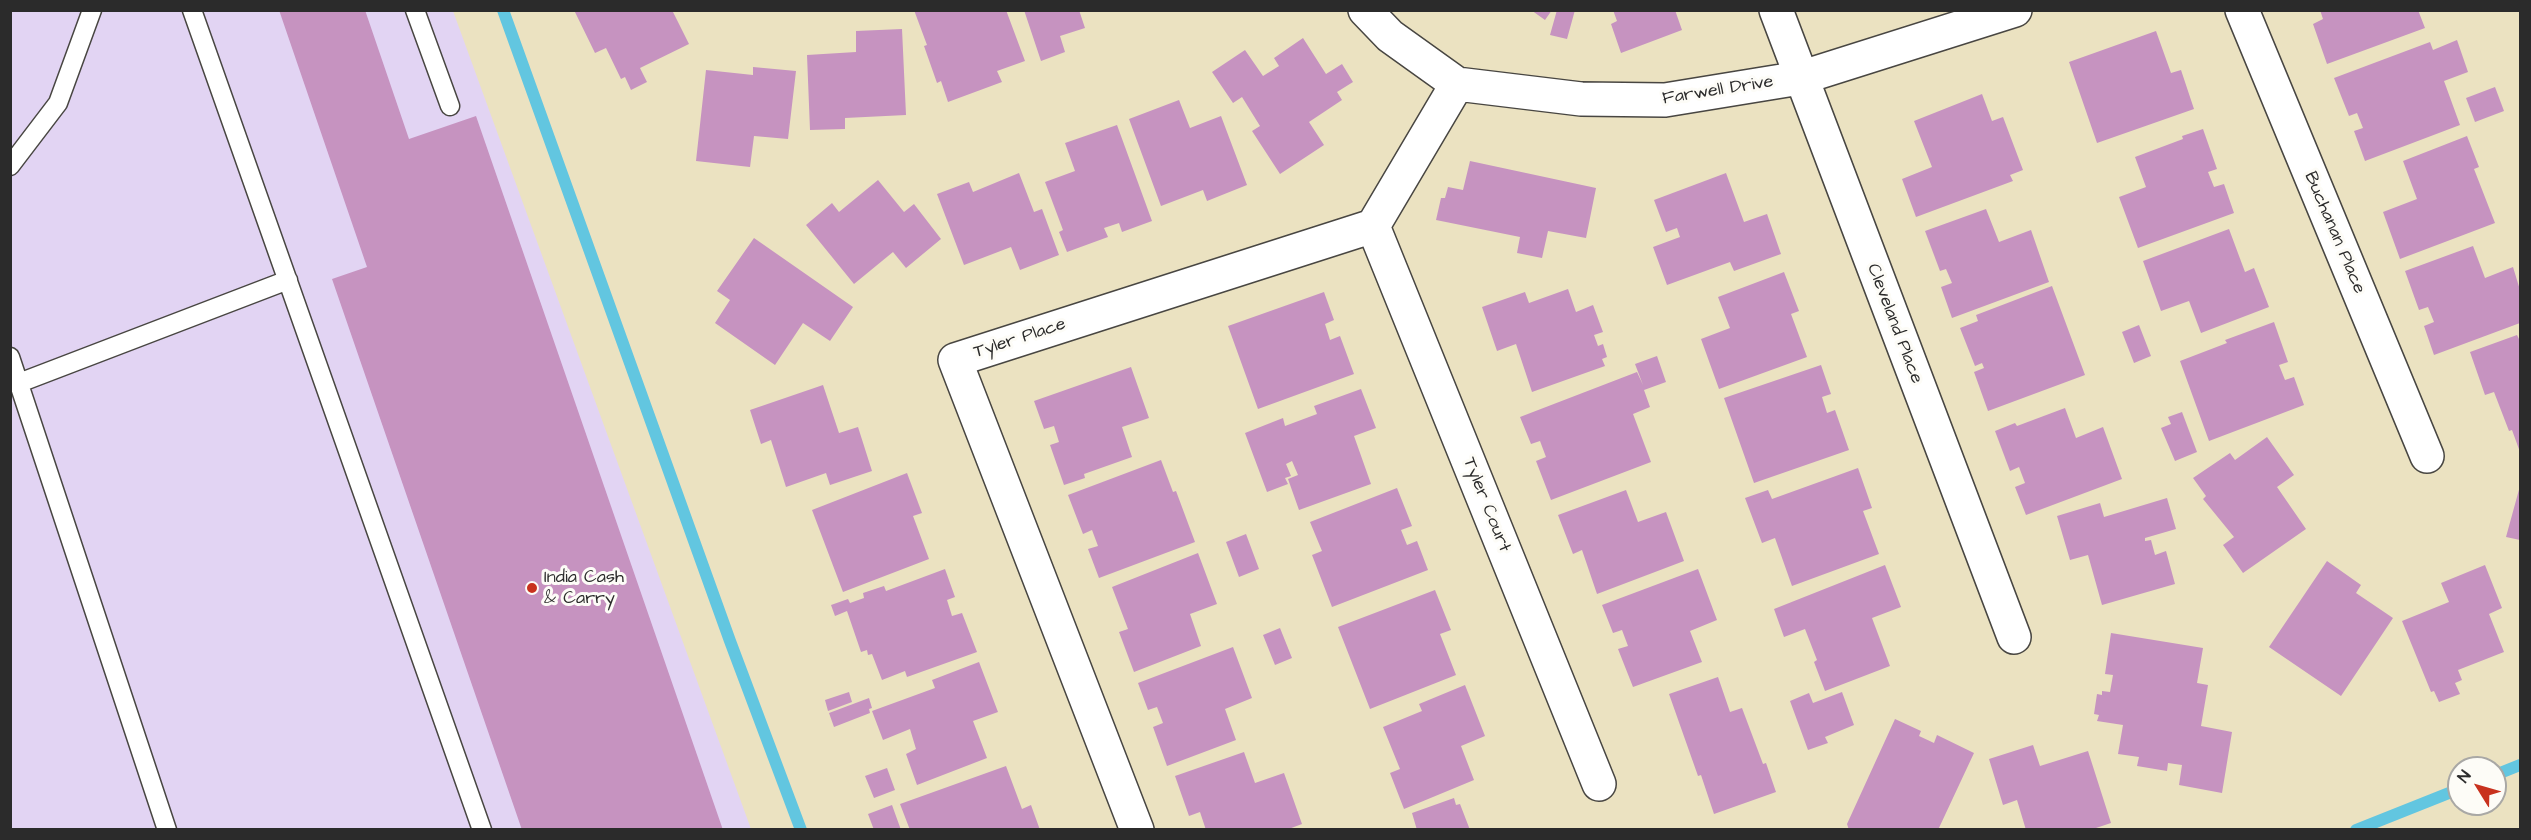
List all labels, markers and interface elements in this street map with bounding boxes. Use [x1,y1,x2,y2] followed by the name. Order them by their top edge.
[1661,72,1775,110] street label: Farwell Drive
[2299,169,2369,297] street label: Buchanan Place
[1861,261,1927,387] street label: Cleveland Place
[971,314,1069,364] street label: Tyler Place
[1457,455,1515,555] street label: Tyler Court
[544,567,624,610] place label: India Cash & Carry
[525,581,539,595] marker: India Cash & Carry
[2447,756,2507,816] north arrow
[2452,766,2476,787] text: N

